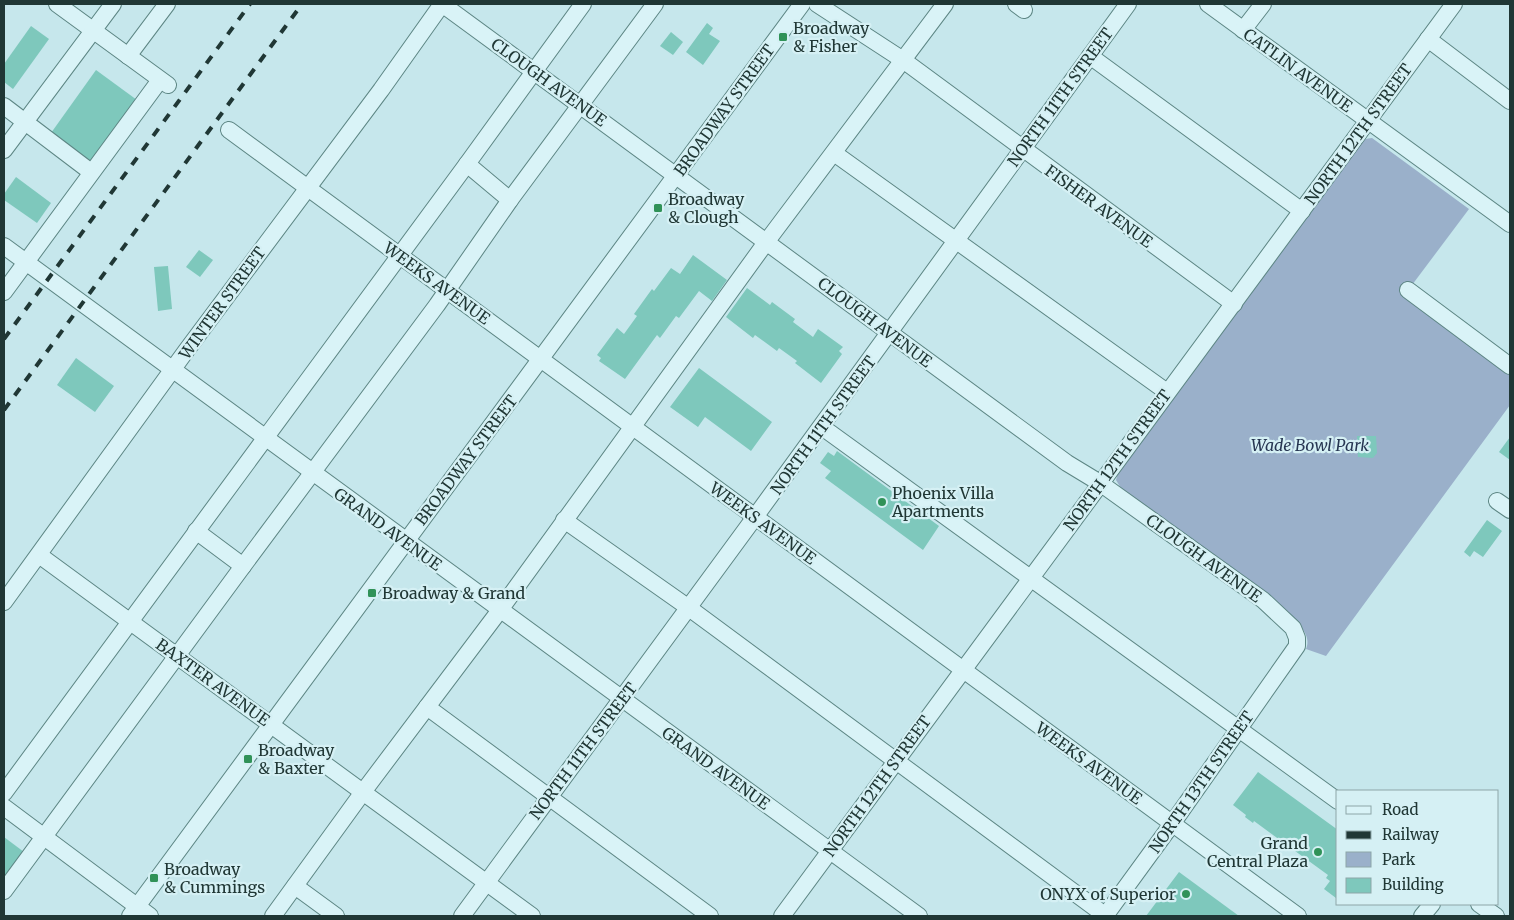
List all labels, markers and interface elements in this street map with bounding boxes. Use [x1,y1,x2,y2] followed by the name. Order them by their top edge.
[793,18,870,56] place label: Broadway & Fisher
[1003,24,1117,170] street label: NORTH 11TH STREET
[1240,24,1357,117] street label: CATLIN AVENUE
[777,31,789,43] marker: Broadway & Fisher
[487,33,611,131] street label: CLOUGH AVENUE
[670,40,778,180] street label: BROADWAY STREET
[1300,60,1416,208] street label: NORTH 12TH STREET
[1041,160,1157,252] street label: FISHER AVENUE
[668,189,745,227] place label: Broadway & Clough
[652,202,664,214] marker: Broadway & Clough
[379,237,495,329] street label: WEEKS AVENUE
[174,243,270,364] street label: WINTER STREET
[814,273,937,372] street label: CLOUGH AVENUE
[766,352,880,498] street label: NORTH 11TH STREET
[1059,386,1175,534] street label: NORTH 12TH STREET
[411,391,521,529] street label: BROADWAY STREET
[1251,435,1369,455] park label: Wade Bowl Park
[705,477,821,569] street label: WEEKS AVENUE
[330,483,446,575] street label: GRAND AVENUE
[891,483,994,521] place label: Phoenix Villa Apartments
[876,496,888,508] marker: Phoenix Villa Apartments
[1142,509,1266,607] street label: CLOUGH AVENUE
[382,583,526,603] place label: Broadway & Grand
[366,587,378,599] marker: Broadway & Grand
[152,634,274,730] street label: BAXTER AVENUE
[525,678,641,824] street label: NORTH 11TH STREET
[1144,707,1258,857] street label: NORTH 13TH STREET
[819,712,935,860] street label: NORTH 12TH STREET
[1031,717,1147,809] street label: WEEKS AVENUE
[658,722,774,814] street label: GRAND AVENUE
[258,740,335,778] place label: Broadway & Baxter
[242,753,254,765] marker: Broadway & Baxter
[1336,790,1499,905] legend
[1382,800,1418,819] text: Road
[1382,825,1439,844] text: Railway
[1207,833,1308,871] place label: Grand Central Plaza
[1312,846,1324,858] marker: Grand Central Plaza
[1382,850,1416,869] text: Park
[164,859,265,897] place label: Broadway & Cummings
[148,872,160,884] marker: Broadway & Cummings
[1382,875,1444,894] text: Building
[1040,884,1176,904] place label: ONYX of Superior
[1180,888,1192,900] marker: ONYX of Superior

